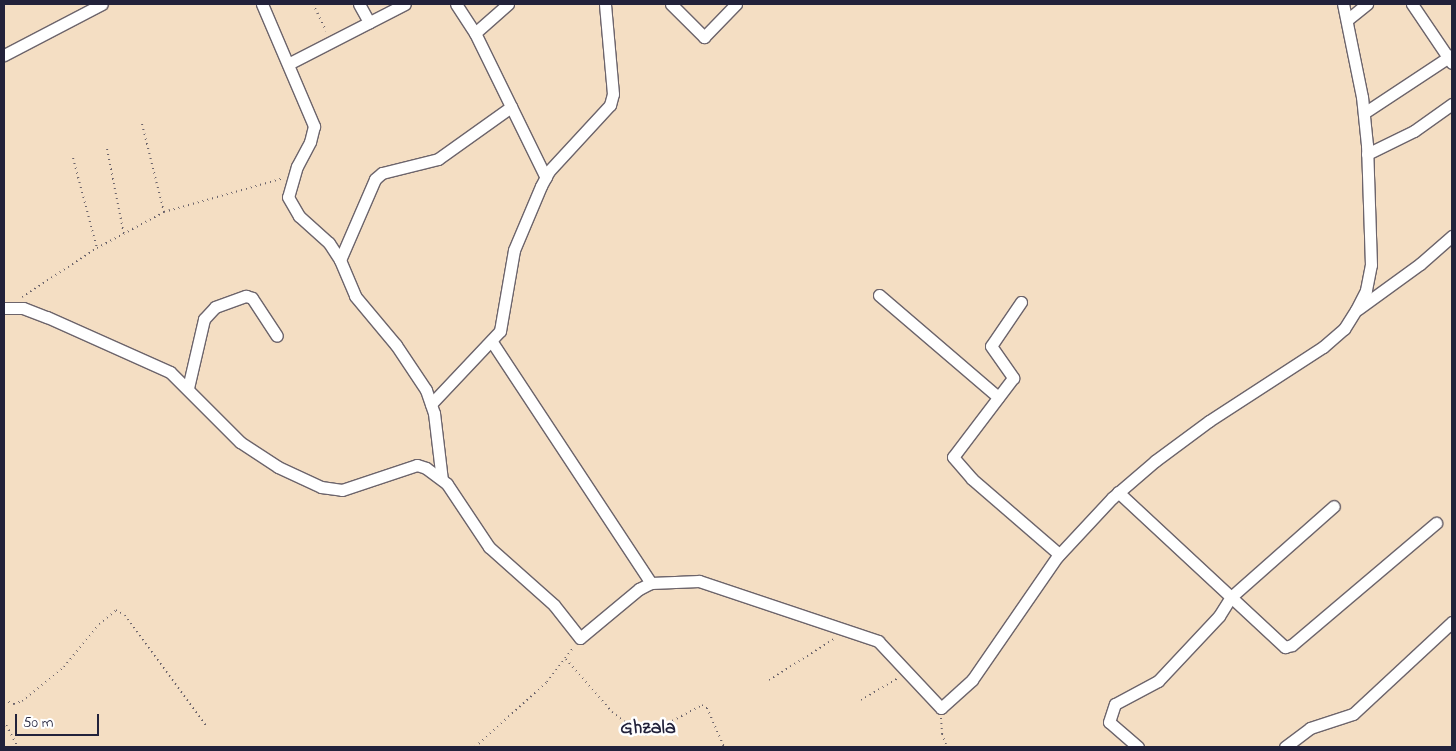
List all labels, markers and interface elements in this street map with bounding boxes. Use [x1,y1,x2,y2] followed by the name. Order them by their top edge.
[18,704,101,736] scale bar
[23,712,53,734] text: 50 m
[620,716,676,740] district label: Ghzala

